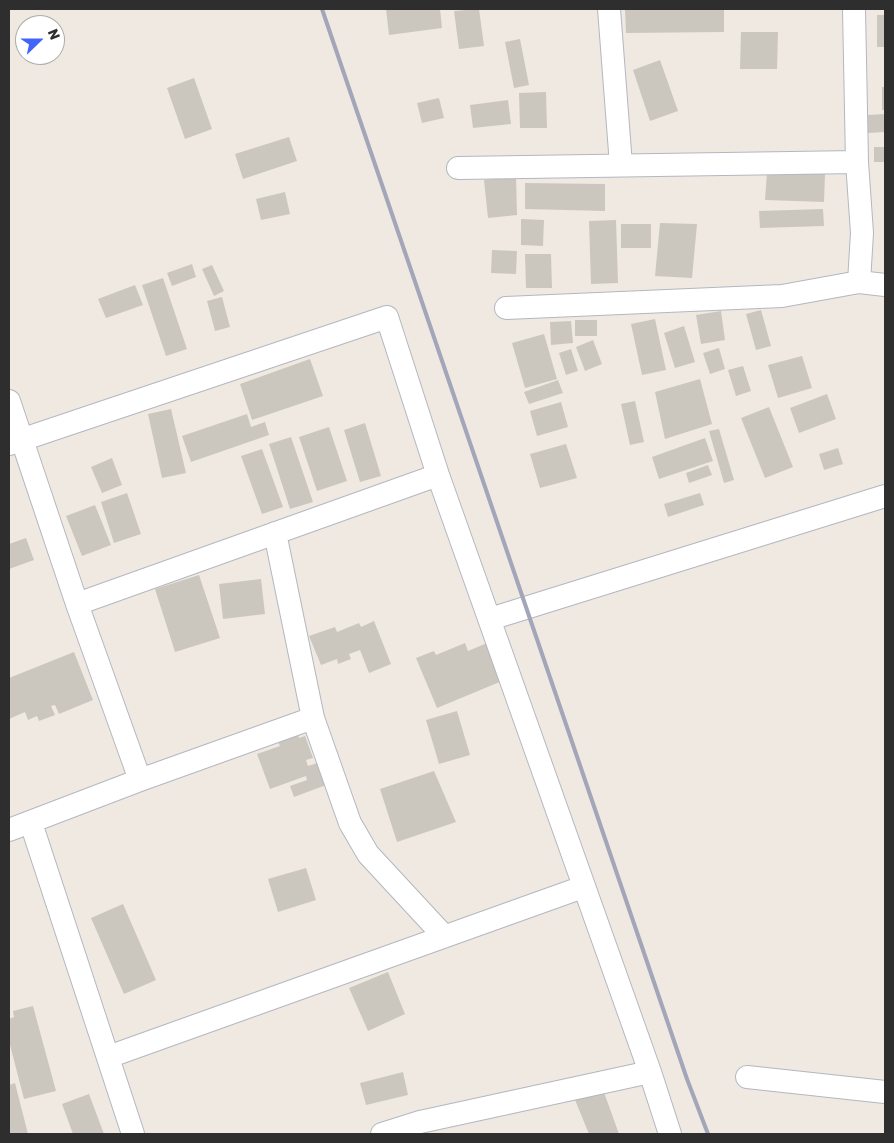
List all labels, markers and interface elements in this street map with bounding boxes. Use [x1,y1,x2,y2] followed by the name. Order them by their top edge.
[15,15,65,65] north arrow
[44,27,63,42] text: N

